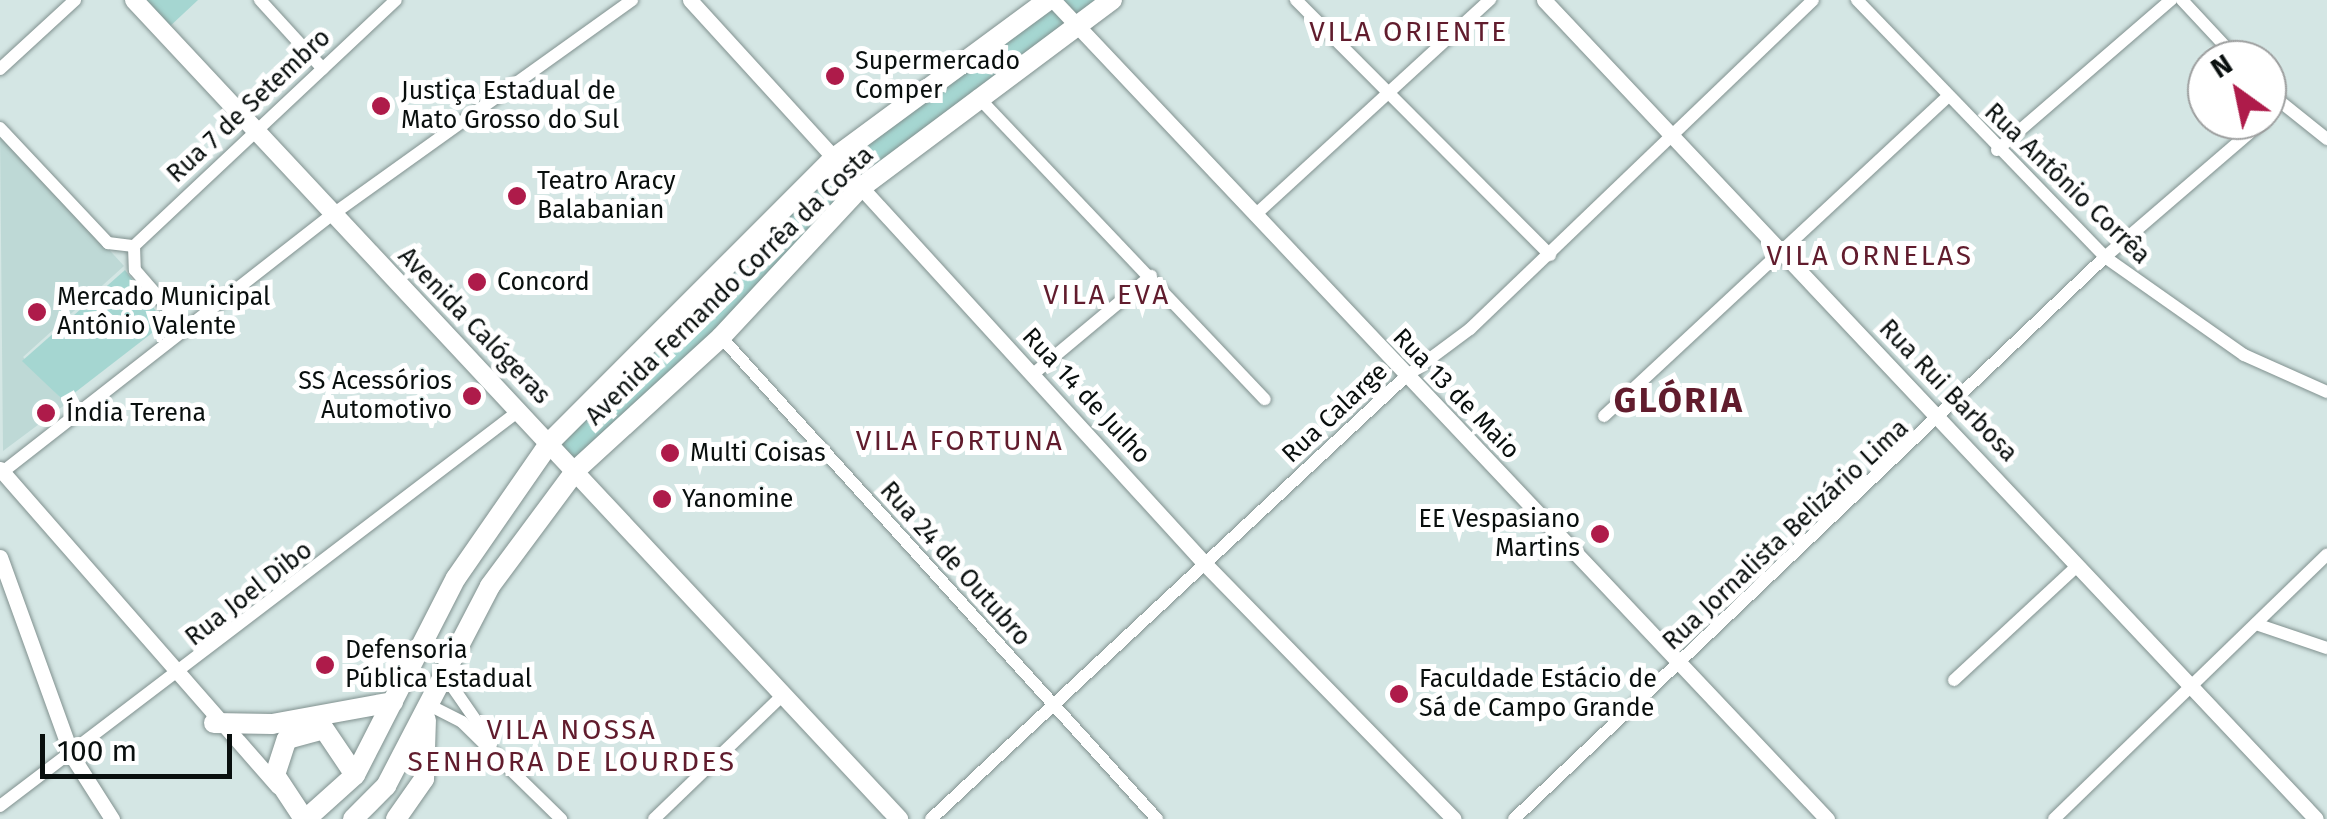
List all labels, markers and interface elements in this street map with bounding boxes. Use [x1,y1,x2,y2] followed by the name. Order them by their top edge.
[1309,15,1509,49] district label: VILA ORIENTE
[161,23,337,189] street label: Rua 7 de Setembro
[2187,40,2287,140] north arrow
[855,47,1020,106] place label: Supermercado Comper
[2205,47,2238,85] text: N
[824,65,846,87] marker: Supermercado Comper
[401,77,619,136] place label: Justiça Estadual de Mato Grosso do Sul
[370,95,392,117] marker: Justiça Estadual de Mato Grosso do Sul
[1978,97,2156,271] street label: Rua Antônio Corrêa
[580,140,880,432] street label: Avenida Fernando Corrêa da Costa
[537,167,676,226] place label: Teatro Aracy Balabanian
[506,185,528,207] marker: Teatro Aracy Balabanian
[1767,239,1973,273] district label: VILA ORNELAS
[392,242,556,410] street label: Avenida Calógeras
[497,267,590,297] place label: Concord
[466,271,488,293] marker: Concord
[1043,278,1171,312] district label: VILA EVA
[57,283,270,342] place label: Mercado Municipal Antônio Valente
[26,301,48,323] marker: Mercado Municipal Antônio Valente
[1873,314,2023,468] street label: Rua Rui Barbosa
[1015,322,1157,470] street label: Rua 14 de Julho
[1386,323,1526,465] street label: Rua 13 de Maio
[1276,357,1394,469] street label: Rua Calarge
[298,367,452,426] place label: SS Acessórios Automotivo
[1614,379,1744,421] district label: GLÓRIA
[461,385,483,407] marker: SS Acessórios Automotivo
[66,398,206,428] place label: Índia Terena
[35,402,57,424] marker: Índia Terena
[1657,413,1915,657] street label: Rua Jornalista Belizário Lima
[856,424,1064,458] district label: VILA FORTUNA
[690,438,826,468] place label: Multi Coisas
[659,442,681,464] marker: Multi Coisas
[873,476,1037,652] street label: Rua 24 de Outubro
[682,484,793,514] place label: Yanomine
[651,488,673,510] marker: Yanomine
[1419,505,1580,564] place label: EE Vespasiano Martins
[1589,523,1611,545] marker: EE Vespasiano Martins
[180,535,318,653] street label: Rua Joel Dibo
[345,636,532,695] place label: Defensoria Pública Estadual
[314,654,336,676] marker: Defensoria Pública Estadual
[1419,665,1657,724] place label: Faculdade Estácio de Sá de Campo Grande
[1388,683,1410,705] marker: Faculdade Estácio de Sá de Campo Grande
[407,713,737,779] district label: VILA NOSSA SENHORA DE LOURDES
[45,714,238,776] scale bar
[57,733,137,769] text: 100 m

